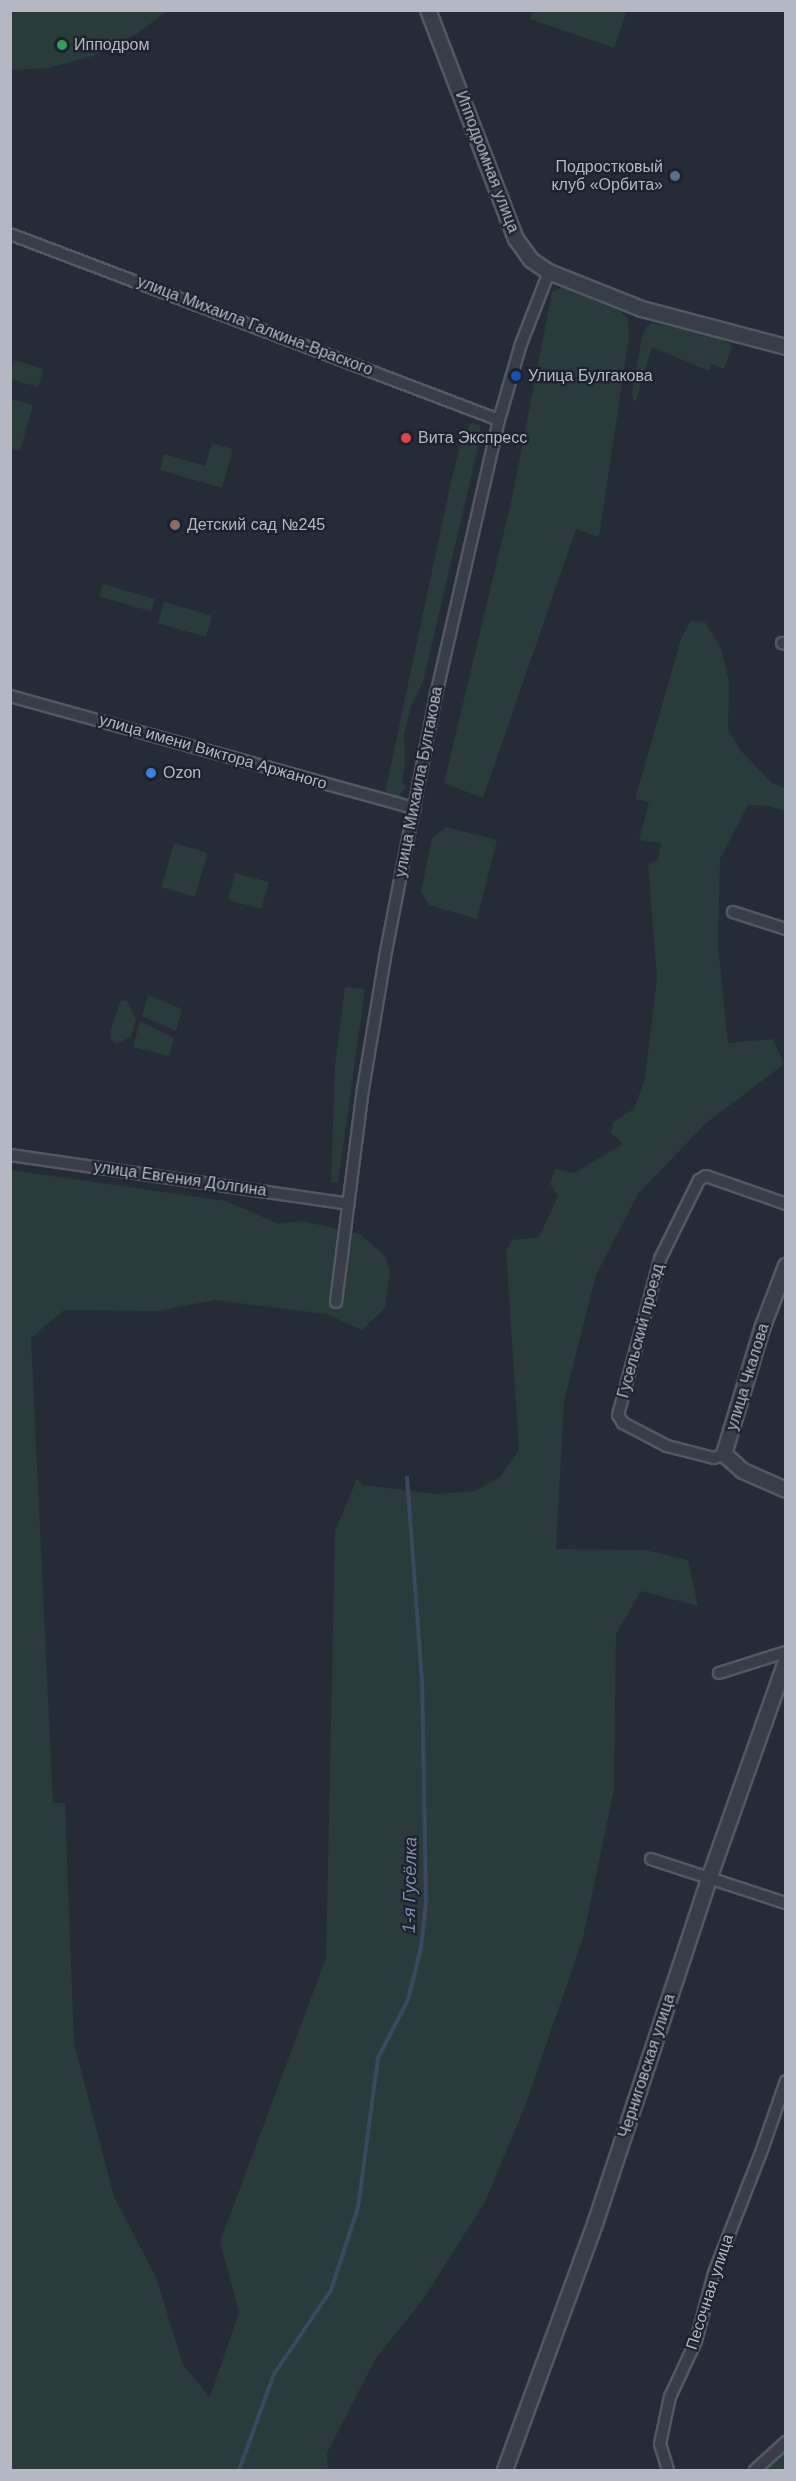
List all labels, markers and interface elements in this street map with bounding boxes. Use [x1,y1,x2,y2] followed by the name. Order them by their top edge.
[74,35,150,55] place label: Ипподром
[55,38,69,52] marker: Ипподром
[451,88,523,236] street label: Ипподромная улица
[551,157,663,195] place label: Подростковый клуб «Орбита»
[668,169,682,183] marker: Подростковый клуб «Орбита»
[134,272,376,380] street label: улица Михаила Галкина-Враского
[528,366,653,386] place label: Улица Булгакова
[509,369,523,383] marker: Улица Булгакова
[418,428,527,448] place label: Вита Экспресс
[399,431,413,445] marker: Вита Экспресс
[187,515,325,535] place label: Детский сад №245
[168,518,182,532] marker: Детский сад №245
[391,685,447,879] street label: улица Михаила Булгакова
[97,710,329,794] street label: улица имени Виктора Аржаного
[163,763,201,783] place label: Ozon
[144,766,158,780] marker: Ozon
[92,1157,268,1201] street label: улица Евгения Долгина
[614,1262,668,1400] street label: Гусельский проезд
[723,1321,773,1433] street label: улица Чкалова
[398,1837,422,1933] water label: 1-я Гусёлка
[615,1992,679,2140] street label: Черниговская улица
[682,2232,738,2352] street label: Песочная улица

